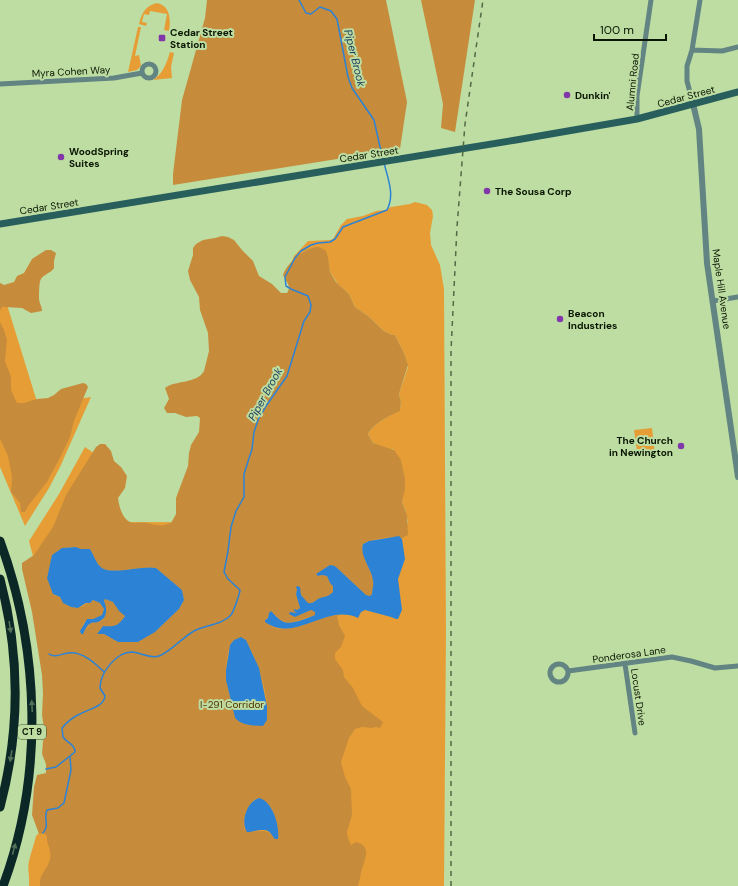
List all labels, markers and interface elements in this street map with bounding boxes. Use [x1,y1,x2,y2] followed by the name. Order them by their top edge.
[594,16,666,42] scale bar
[600,22,634,38] text: 100 m
[170,26,233,51] place label: Cedar Street Station
[341,28,369,88] water label: Piper Brook
[157,33,167,43] marker: Cedar Street Station
[623,53,642,111] street label: Alumni Road
[31,63,111,80] street label: Myra Cohen Way
[656,83,717,110] street label: Cedar Street
[575,89,611,102] place label: Dunkin'
[562,90,572,100] marker: Dunkin'
[339,143,399,166] street label: Cedar Street
[69,145,129,170] place label: WoodSpring Suites
[56,152,66,162] marker: WoodSpring Suites
[495,185,572,198] place label: The Sousa Corp
[482,186,492,196] marker: The Sousa Corp
[19,195,79,218] street label: Cedar Street
[709,248,734,330] street label: Maple Hill Avenue
[568,307,617,332] place label: Beacon Industries
[555,314,565,324] marker: Beacon Industries
[245,365,286,423] water label: Piper Brook
[609,434,673,459] place label: The Church in Newington
[676,441,686,451] marker: The Church in Newington
[7,621,13,633] one-way arrow
[592,643,667,666] street label: Ponderosa Lane
[628,668,649,727] street label: Locust Drive
[200,698,264,711] park label: I-291 Corridor
[28,700,35,712] one-way arrow
[18,725,46,739] road number: CT 9
[8,750,14,762] one-way arrow
[11,843,17,855] one-way arrow

